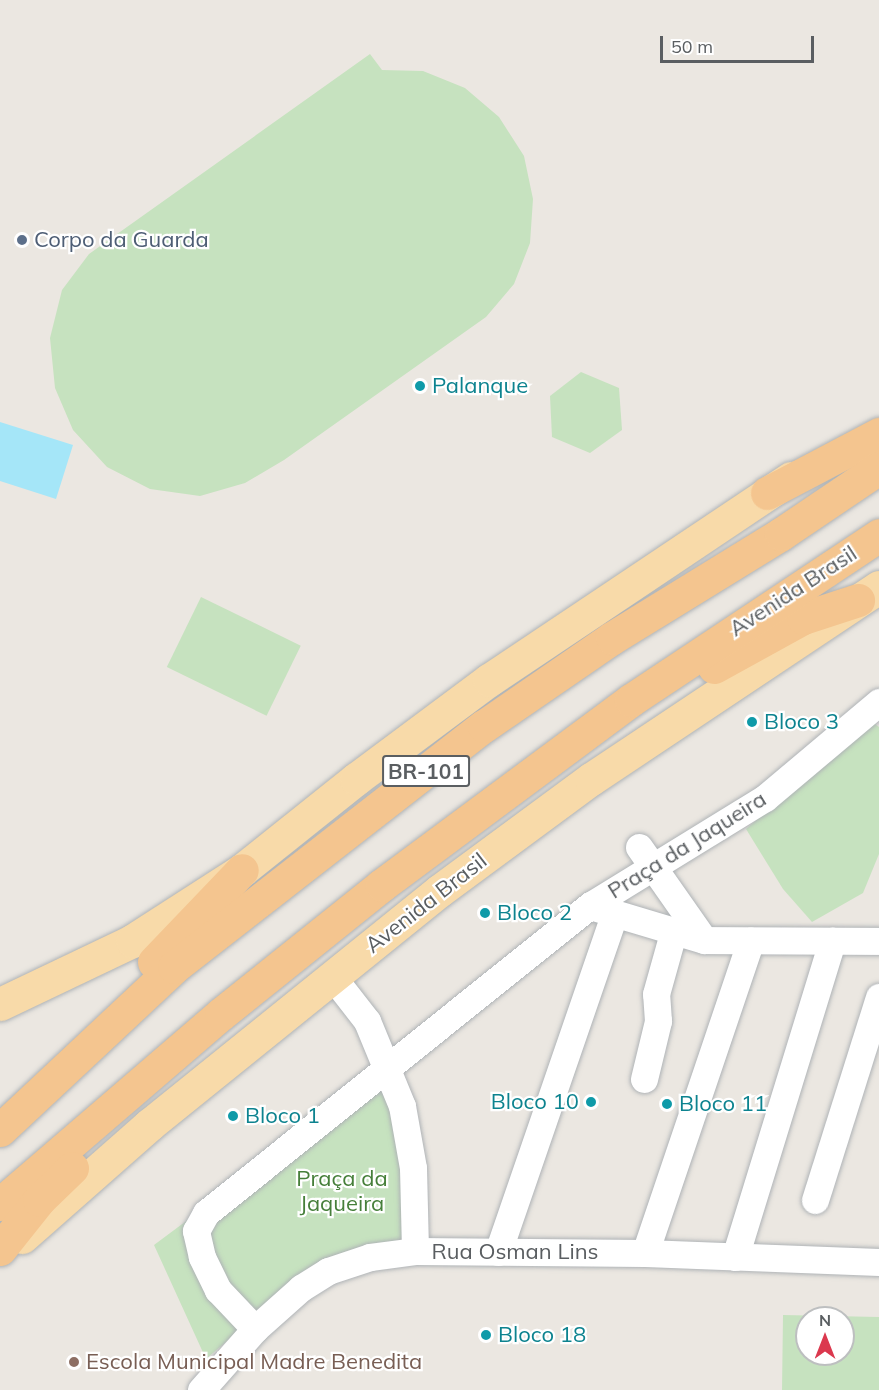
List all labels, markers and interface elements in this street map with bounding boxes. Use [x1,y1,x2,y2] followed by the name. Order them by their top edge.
[663,24,818,62] scale bar
[671,35,713,58] text: 50 m
[34,227,209,253] place label: Corpo da Guarda
[15,233,29,247] marker: Corpo da Guarda
[432,373,528,399] place label: Palanque
[413,379,427,393] marker: Palanque
[724,540,862,642] street label: Avenida Brasil
[764,709,839,735] place label: Bloco 3
[745,715,759,729] marker: Bloco 3
[381,753,471,789] road number: BR-101
[603,786,771,904] street label: Praça da Jaqueira
[360,847,492,959] street label: Avenida Brasil
[497,900,572,926] place label: Bloco 2
[478,906,492,920] marker: Bloco 2
[491,1089,579,1115] place label: Bloco 10
[679,1091,767,1117] place label: Bloco 11
[584,1095,598,1109] marker: Bloco 10
[660,1097,674,1111] marker: Bloco 11
[245,1103,320,1129] place label: Bloco 1
[226,1109,240,1123] marker: Bloco 1
[296,1165,388,1216] park label: Praça da Jaqueira
[432,1239,598,1265] street label: Rua Osman Lins
[795,1306,855,1366] north arrow
[819,1310,831,1330] text: N
[498,1322,586,1348] place label: Bloco 18
[479,1328,493,1342] marker: Bloco 18
[86,1349,422,1375] place label: Escola Municipal Madre Benedita
[67,1355,81,1369] marker: Escola Municipal Madre Benedita

